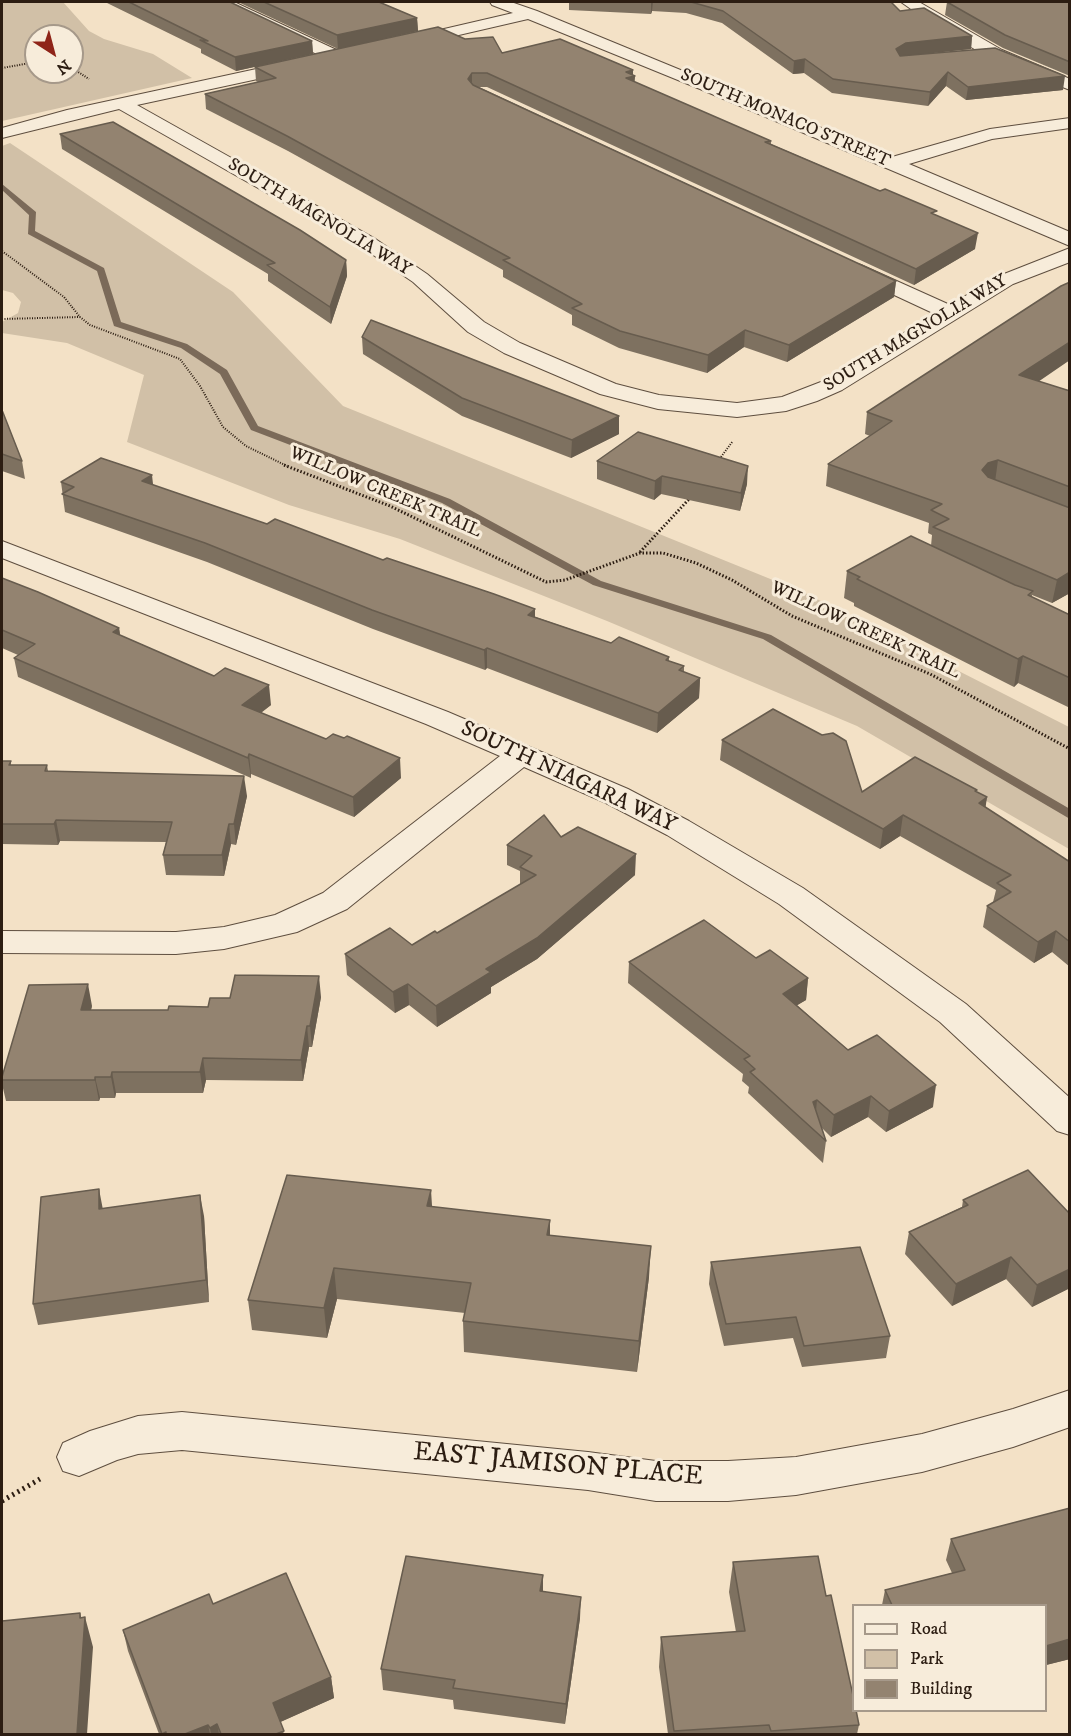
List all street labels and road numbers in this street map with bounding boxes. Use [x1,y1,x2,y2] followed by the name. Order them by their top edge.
[677,65,893,173] street label: SOUTH MONACO STREET
[223,155,415,281] street label: SOUTH MAGNOLIA WAY
[820,271,1012,397] street label: SOUTH MAGNOLIA WAY
[286,443,484,543] street label: WILLOW CREEK TRAIL
[767,578,963,684] street label: WILLOW CREEK TRAIL
[456,716,680,840] street label: SOUTH NIAGARA WAY
[412,1437,704,1495] street label: EAST JAMISON PLACE

